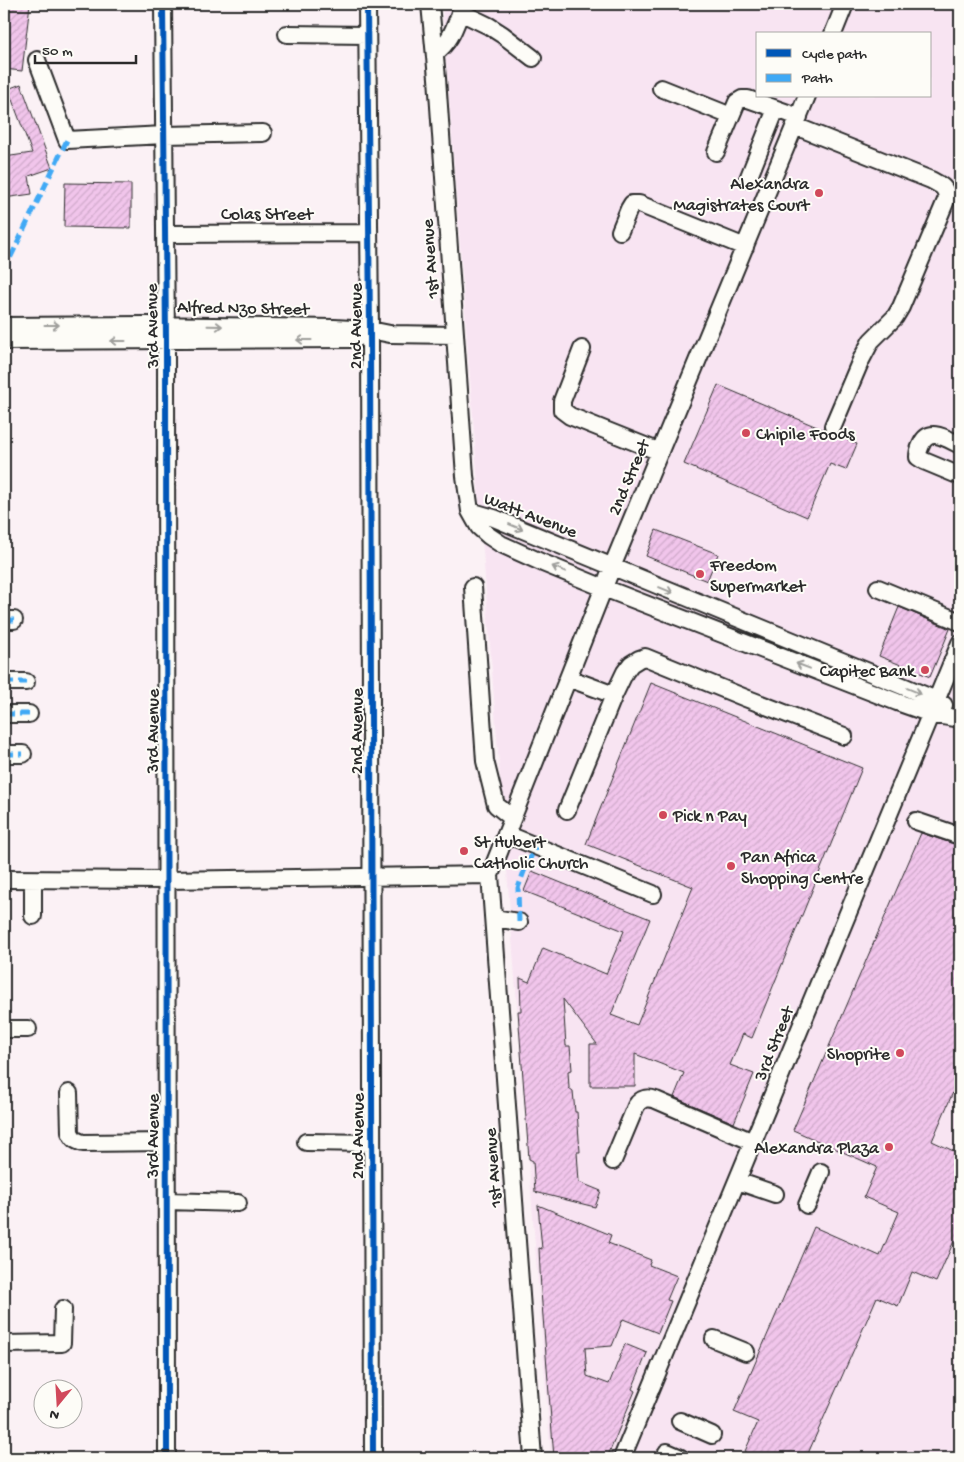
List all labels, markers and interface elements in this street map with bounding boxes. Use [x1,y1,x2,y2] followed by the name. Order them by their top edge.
[35,32,136,64] scale bar
[756,32,932,98] legend
[42,43,73,61] text: 50 m
[802,46,867,64] text: Cycle path
[801,70,833,88] text: Path
[673,175,811,217] place label: Alexandra Magistrates Court
[813,187,825,199] marker: Alexandra Magistrates Court
[221,205,315,226] street label: Colas Street
[418,218,445,300] street label: 1st Avenue
[347,282,368,369] street label: 2nd Avenue
[142,283,165,369] street label: 3rd Avenue
[177,298,311,321] street label: Alfred Nzo Street
[44,320,60,330] one-way arrow
[206,321,223,331] one-way arrow
[296,335,312,345] one-way arrow
[110,336,126,345] one-way arrow
[756,425,856,446] place label: Chipile Foods
[740,427,752,439] marker: Chipile Foods
[605,435,656,519] street label: 2nd Street
[480,489,580,544] street label: Watt Avenue
[508,523,523,533] one-way arrow
[709,556,807,598] place label: Freedom Supermarket
[552,564,567,574] one-way arrow
[694,568,706,580] marker: Freedom Supermarket
[658,585,673,595] one-way arrow
[796,661,811,670] one-way arrow
[820,662,917,683] place label: Capitec Bank
[919,664,931,676] marker: Capitec Bank
[906,686,921,696] one-way arrow
[348,687,369,774] street label: 2nd Avenue
[144,688,165,774] street label: 3rd Avenue
[672,807,747,828] place label: Pick n Pay
[657,809,669,821] marker: Pick n Pay
[474,833,589,875] place label: St Hubert Catholic Church
[458,845,470,857] marker: St Hubert Catholic Church
[740,848,864,890] place label: Pan Africa Shopping Centre
[725,860,737,872] marker: Pan Africa Shopping Centre
[750,1002,800,1085] street label: 3rd Street
[827,1045,891,1066] place label: Shoprite
[894,1047,906,1059] marker: Shoprite
[349,1092,370,1179] street label: 2nd Avenue
[144,1093,165,1179] street label: 3rd Avenue
[481,1127,508,1209] street label: 1st Avenue
[754,1139,880,1160] place label: Alexandra Plaza
[883,1141,895,1153] marker: Alexandra Plaza
[32,1380,82,1430] north arrow
[48,1404,62,1423] text: N

